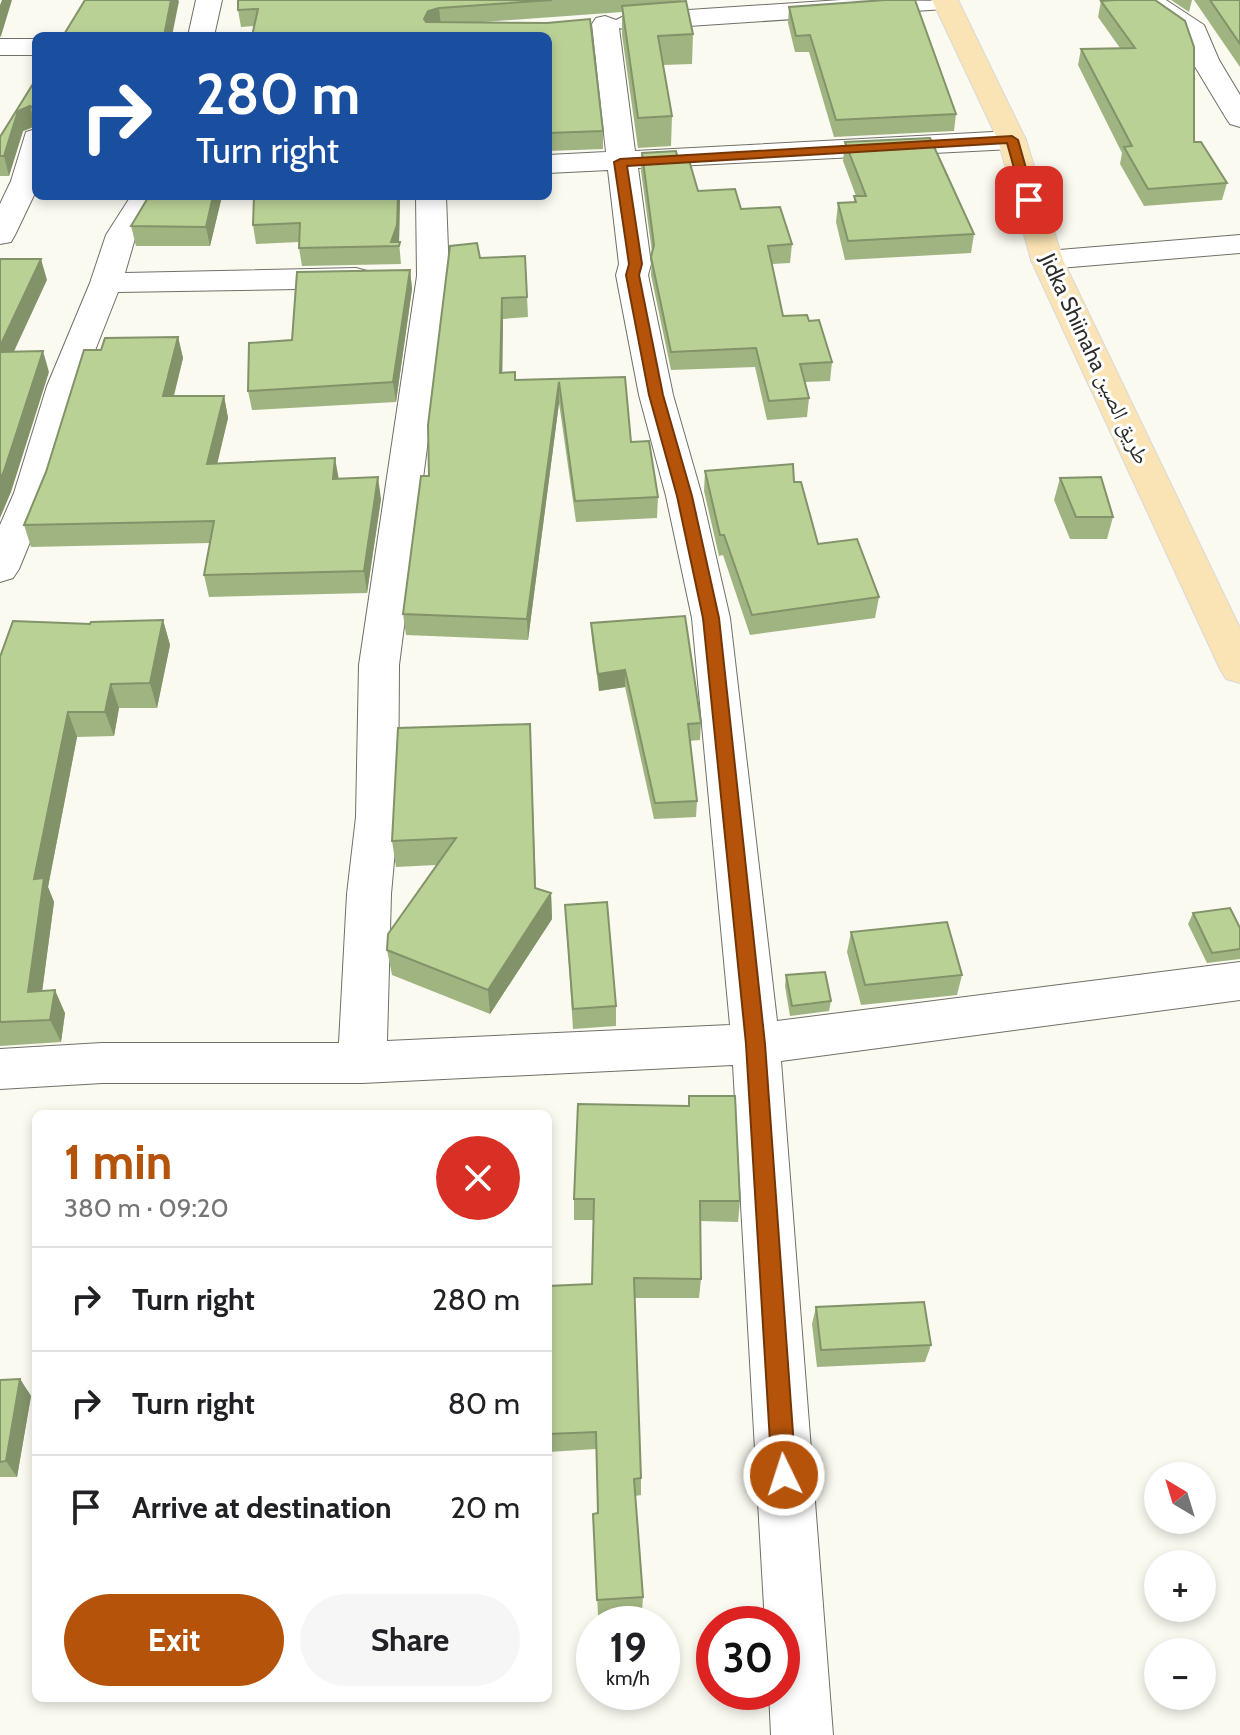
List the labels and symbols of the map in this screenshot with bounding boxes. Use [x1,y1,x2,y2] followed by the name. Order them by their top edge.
[995,166,1063,234] pin
[1034,248,1156,469] street label: Jidka Shiinaha طريق الصين
[742,1433,826,1517] position arrow
[1144,1462,1216,1534] north arrow
[696,1606,800,1710] speed limit sign: 30

